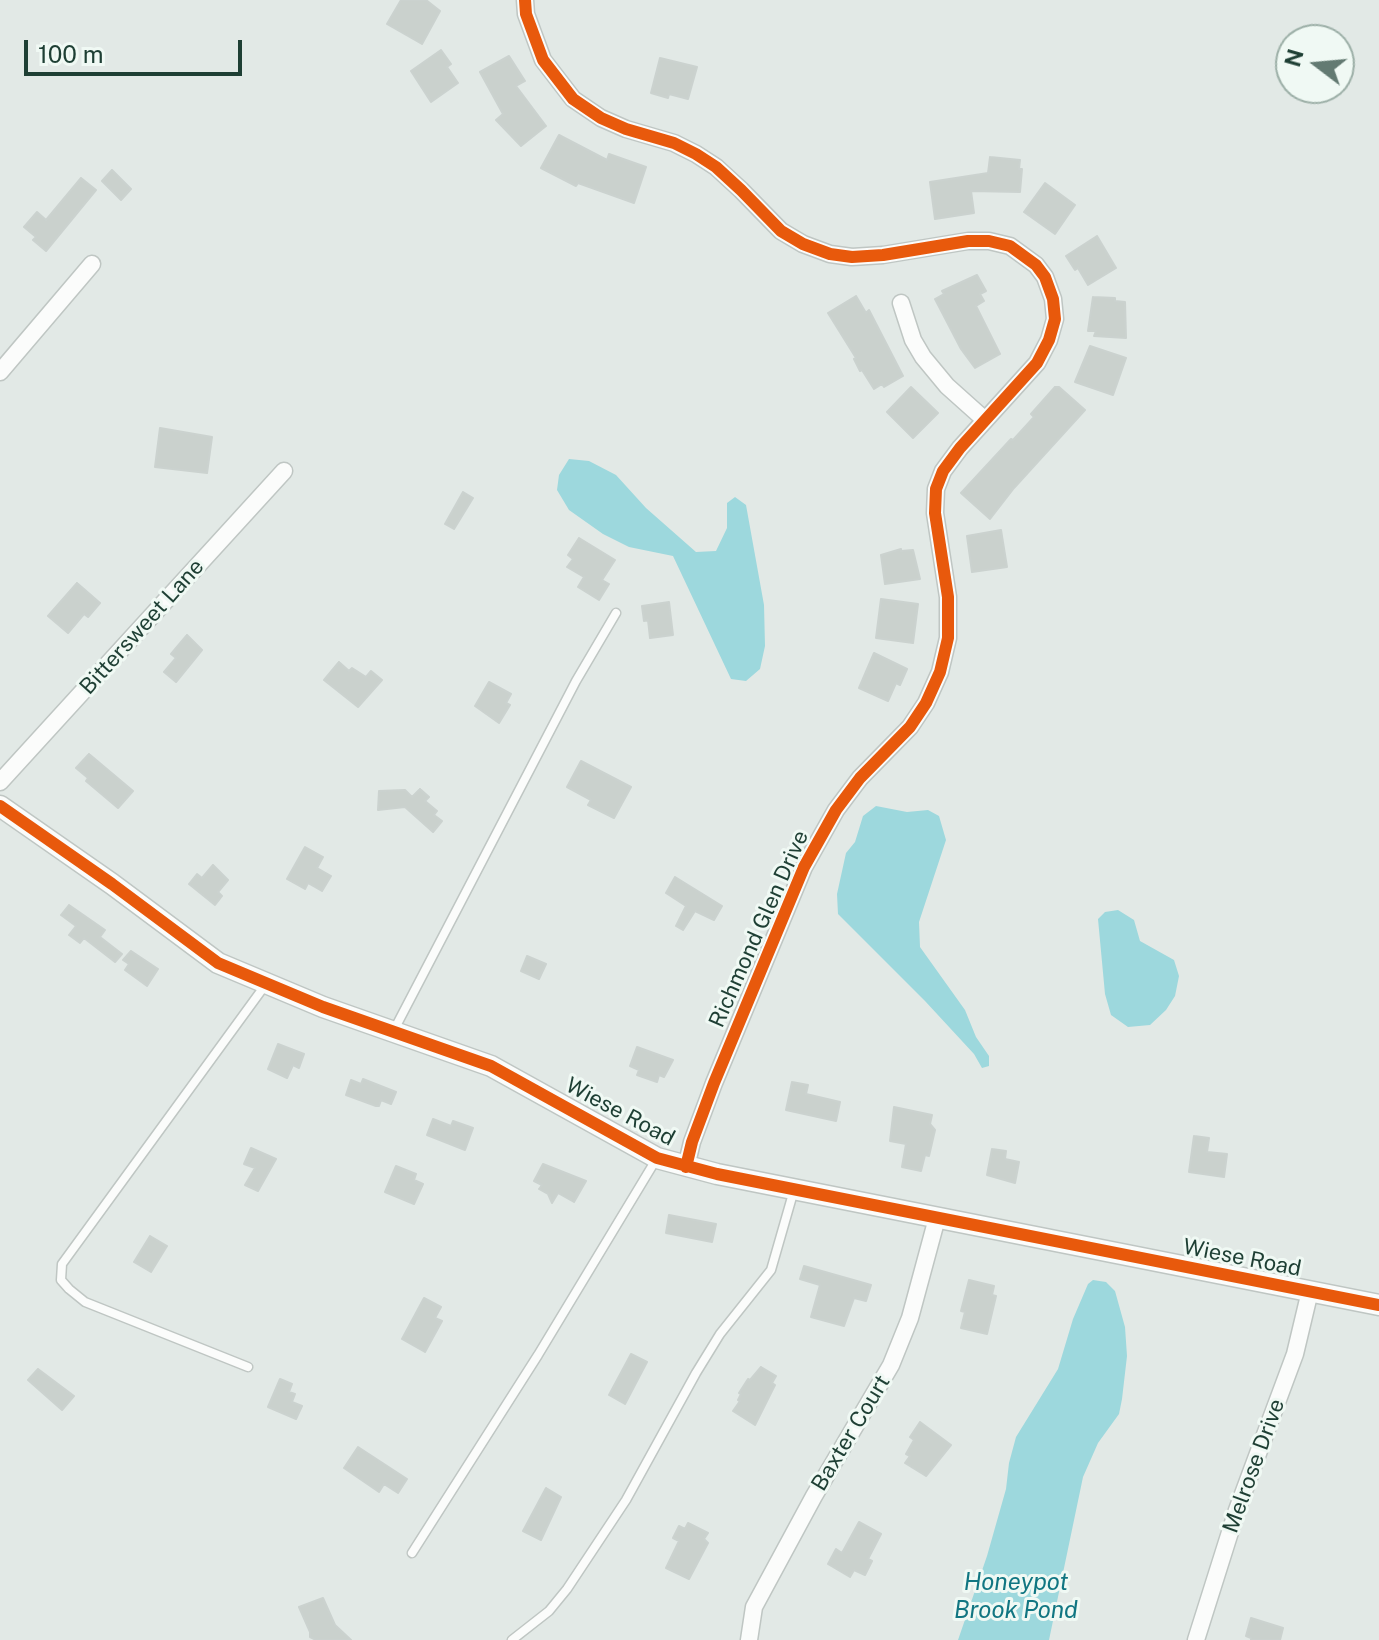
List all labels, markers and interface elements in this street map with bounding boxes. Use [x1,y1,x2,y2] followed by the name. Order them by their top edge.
[28,24,246,74] scale bar
[1275,24,1355,104] north arrow
[38,40,104,68] text: 100 m
[1279,46,1309,70] text: N
[74,554,210,700] street label: Bittersweet Lane
[704,826,814,1032] street label: Richmond Glen Drive
[561,1072,679,1152] street label: Wiese Road
[1181,1234,1303,1282] street label: Wiese Road
[806,1370,896,1496] street label: Baxter Court
[1218,1395,1290,1537] street label: Melrose Drive
[954,1569,1078,1625] water label: Honeypot Brook Pond

